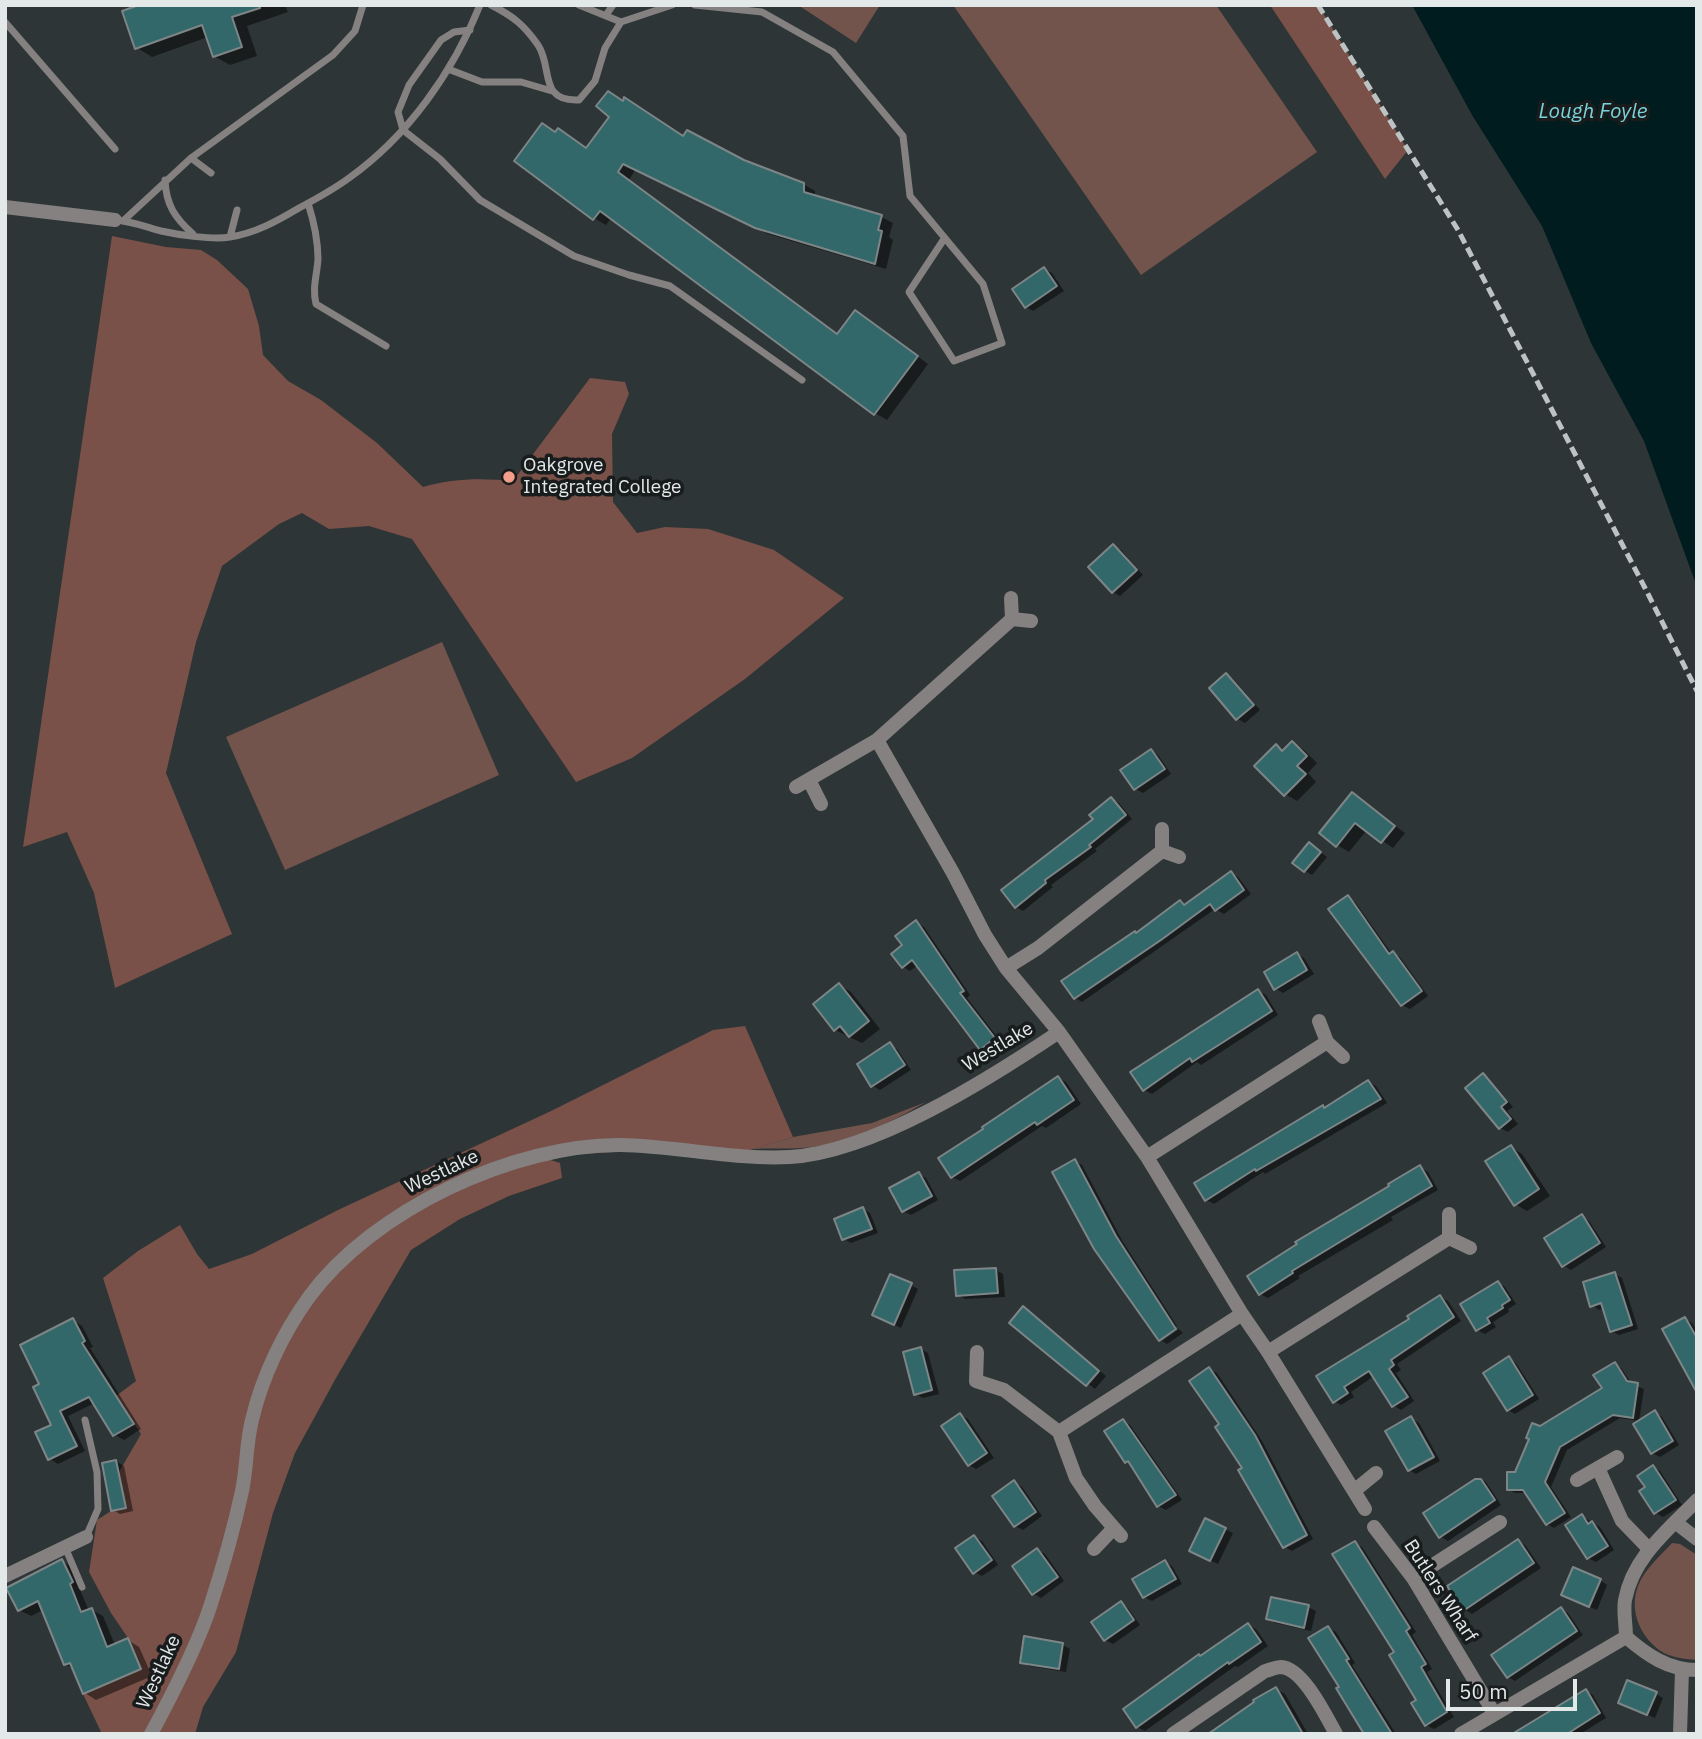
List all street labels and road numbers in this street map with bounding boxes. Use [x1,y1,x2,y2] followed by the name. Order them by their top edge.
[959,1017,1037,1077] street label: Westlake
[402,1145,482,1199] street label: Westlake
[1399,1536,1481,1646] street label: Butlers Wharf
[132,1632,186,1712] street label: Westlake

